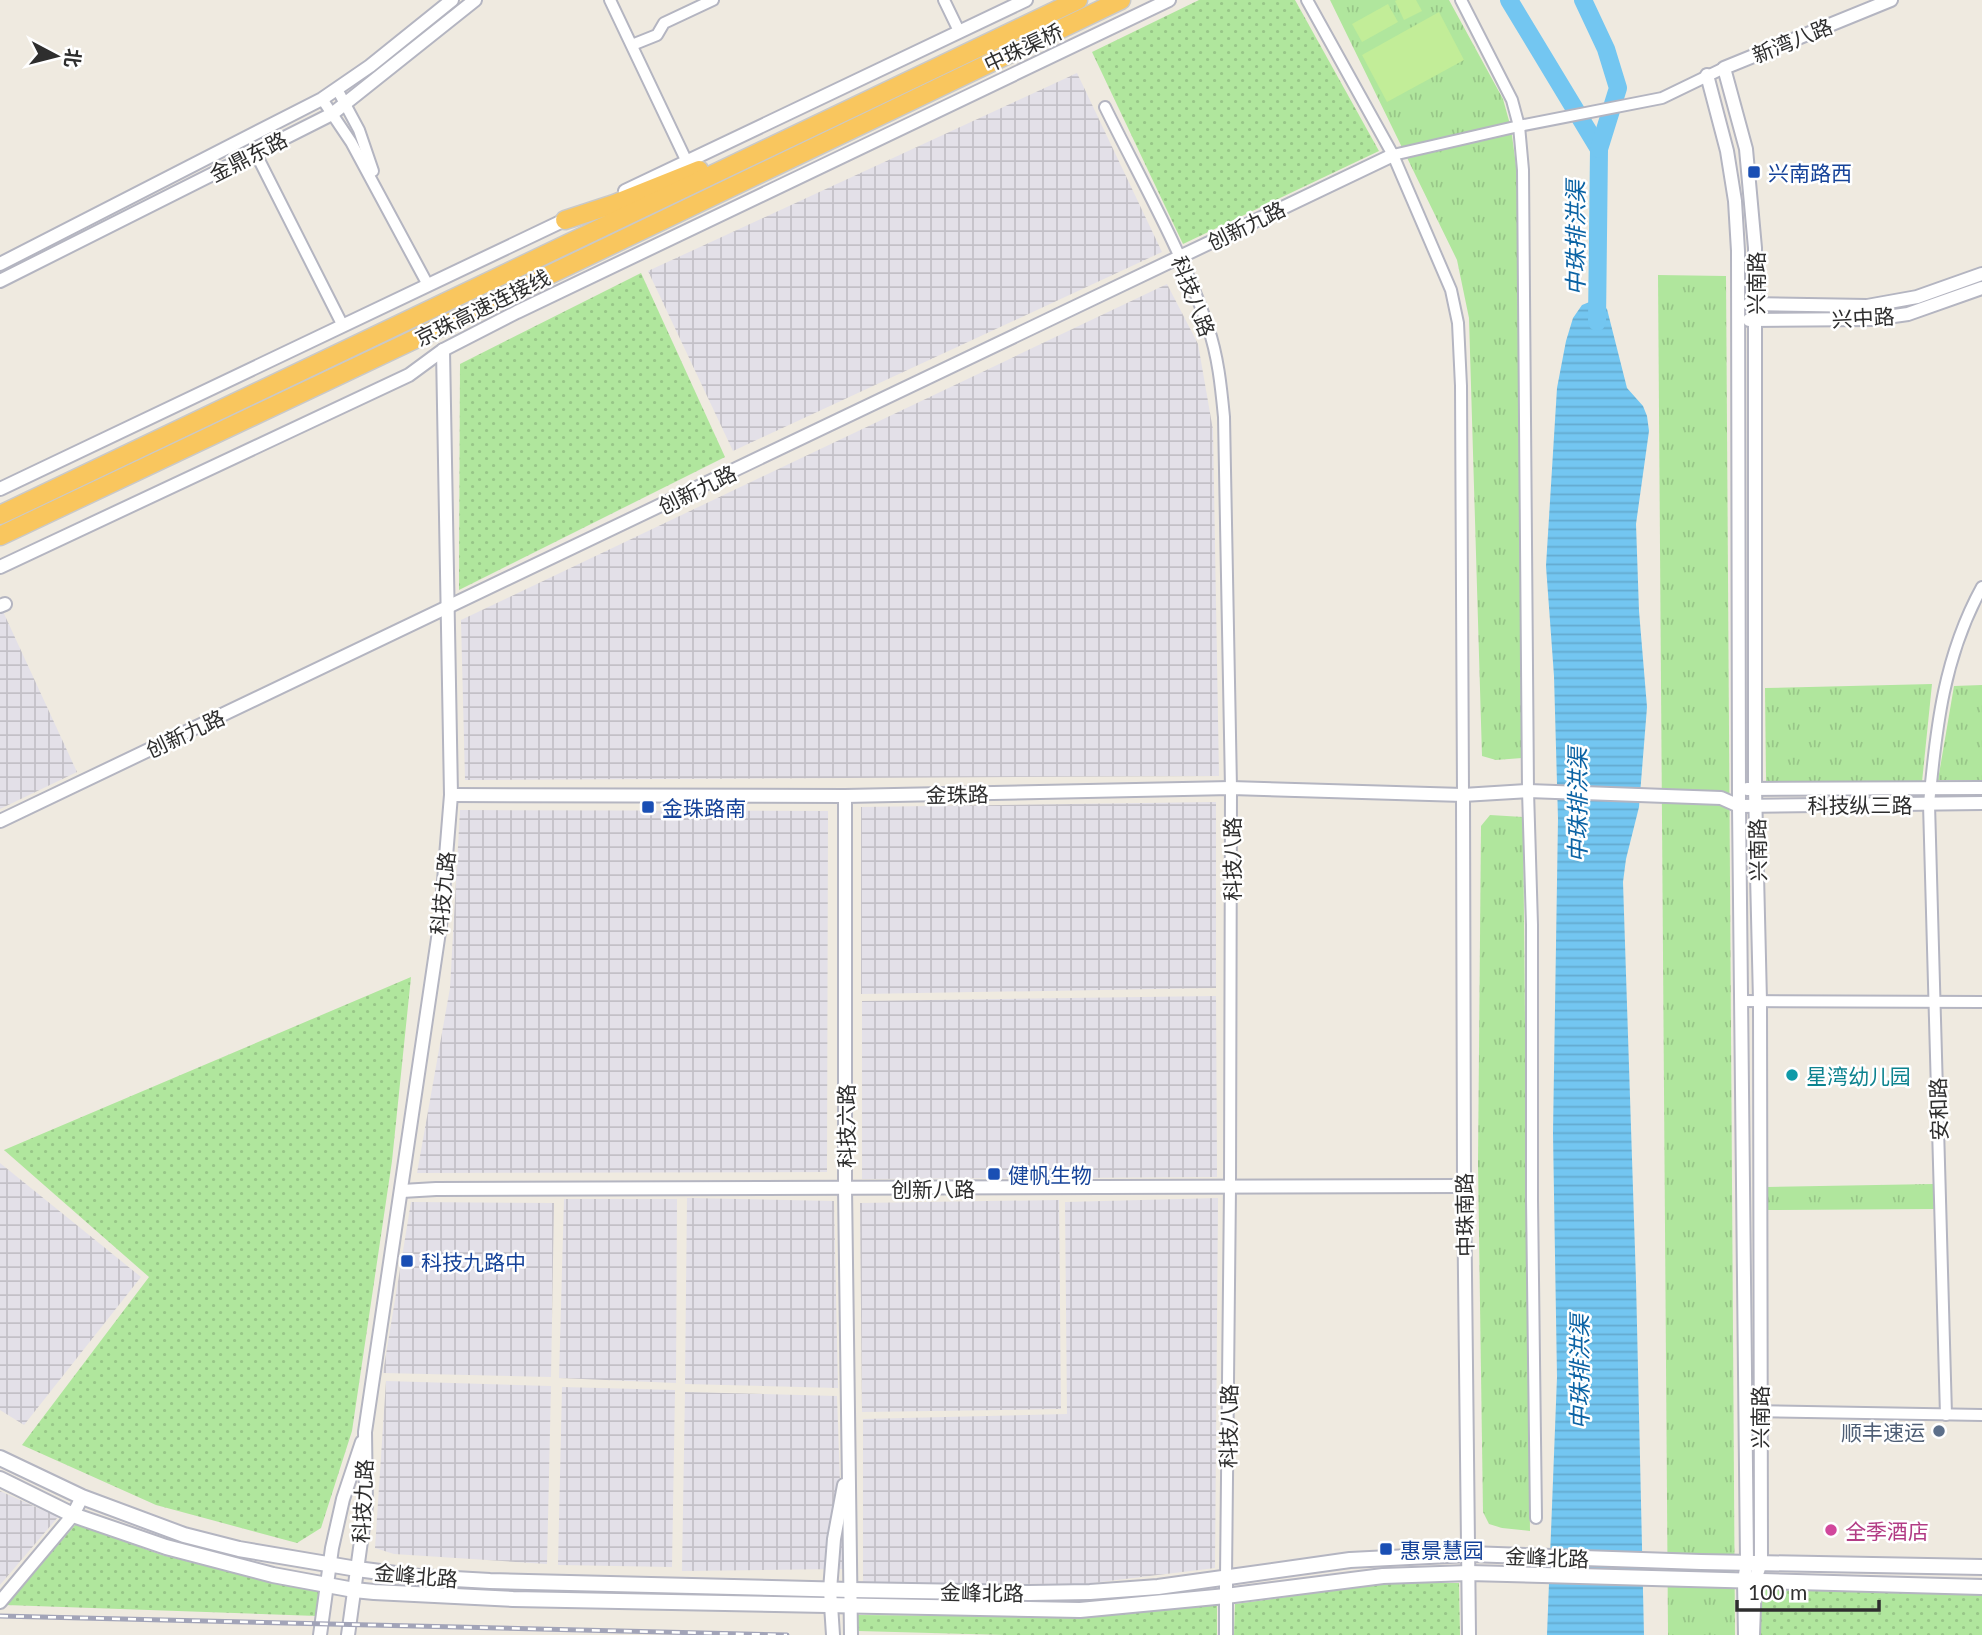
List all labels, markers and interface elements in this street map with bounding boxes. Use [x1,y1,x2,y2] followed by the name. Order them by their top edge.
[1748,13,1836,67] street label: 新湾八路
[980,18,1066,76] street label: 中珠渠桥
[21,21,91,91] north arrow
[61,47,86,69] text: 北
[205,126,291,186] street label: 金鼎东路
[1768,160,1852,185] place label: 兴南路西
[1746,164,1762,180] marker: 兴南路西
[1561,178,1589,296] water label: 中珠排洪渠
[1203,195,1289,255] street label: 创新九路
[1167,252,1221,340] street label: 科技八路
[1743,252,1768,315] street label: 兴南路
[410,264,554,350] street label: 京珠高速连接线
[1831,303,1895,331] street label: 兴中路
[654,459,740,519] street label: 创新九路
[142,704,228,762] street label: 创新九路
[1563,745,1591,863] water label: 中珠排洪渠
[925,781,989,807] street label: 金珠路
[1808,792,1913,817] street label: 科技纵三路
[662,795,746,820] place label: 金珠路南
[640,799,656,815] marker: 金珠路南
[1219,817,1244,901] street label: 科技八路
[1744,818,1770,882] street label: 兴南路
[425,850,459,936] street label: 科技九路
[1806,1063,1911,1088] place label: 星湾幼儿园
[1784,1067,1800,1083] marker: 星湾幼儿园
[1924,1077,1952,1141] street label: 安和路
[833,1084,858,1168] street label: 科技六路
[1008,1162,1092,1187] place label: 健帆生物
[986,1166,1002,1182] marker: 健帆生物
[1451,1173,1477,1257] street label: 中珠南路
[891,1176,975,1201] street label: 创新八路
[421,1249,526,1274] place label: 科技九路中
[399,1253,415,1269] marker: 科技九路中
[1565,1312,1593,1430] water label: 中珠排洪渠
[1215,1384,1241,1468] street label: 科技八路
[1747,1386,1772,1449] street label: 兴南路
[1841,1419,1925,1444] place label: 顺丰速运
[1931,1423,1947,1439] marker: 顺丰速运
[347,1458,377,1544] street label: 科技九路
[1845,1518,1929,1543] place label: 全季酒店
[1823,1522,1839,1538] marker: 全季酒店
[1400,1537,1484,1562] place label: 惠景慧园
[1378,1541,1394,1557] marker: 惠景慧园
[1505,1543,1589,1571] street label: 金峰北路
[373,1559,459,1591] street label: 金峰北路
[1737,1568,1879,1612] scale bar
[940,1579,1024,1605] street label: 金峰北路
[1748,1579,1807,1604] text: 100 m

